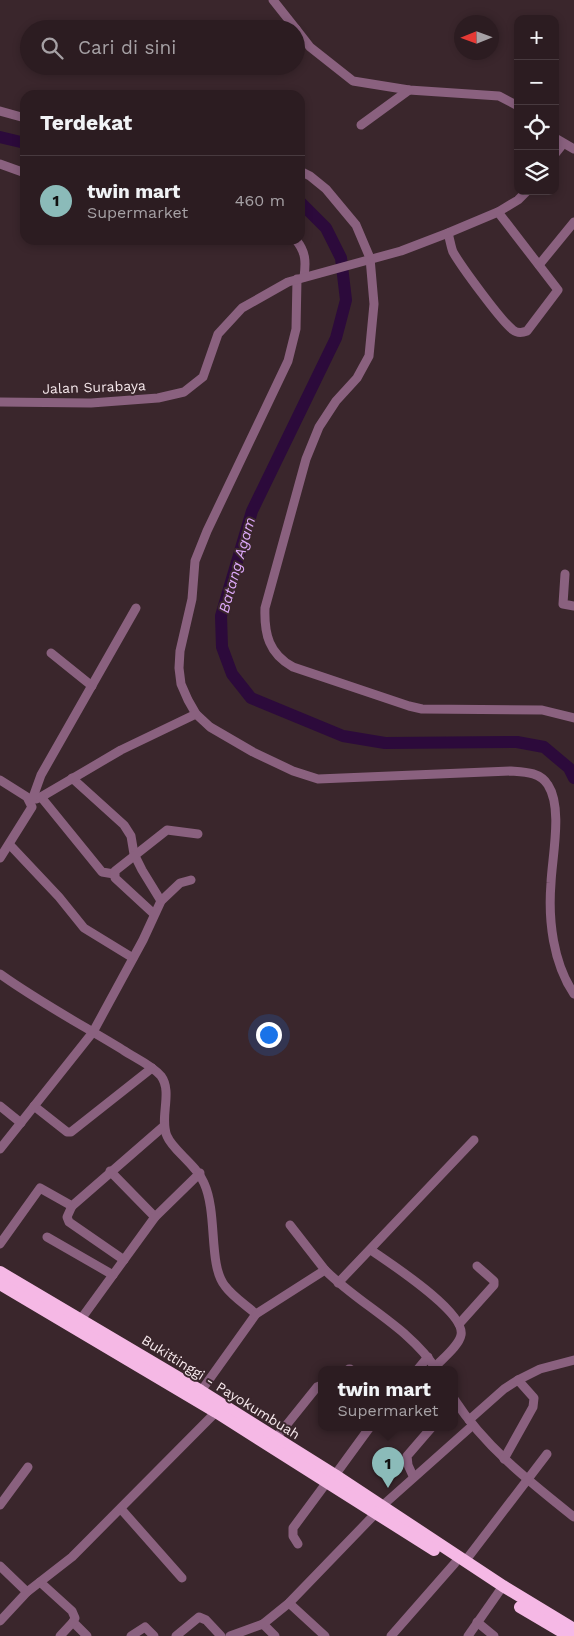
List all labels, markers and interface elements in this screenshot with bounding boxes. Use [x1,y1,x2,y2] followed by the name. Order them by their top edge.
[454,15,499,60] north arrow
[514,15,559,195] map controls
[514,15,559,60] button: +
[20,20,305,75] search box
[38,34,66,62] icon: search
[78,36,176,59] text: Cari di sini
[514,60,559,105] button: −
[514,105,559,150] button: locate
[40,110,132,135] text: Terdekat
[514,150,559,195] button: layers
[87,180,180,203] text: twin mart
[53,191,59,210] text: 1
[235,191,285,210] text: 460 m
[87,203,188,222] text: Supermarket
[42,377,146,397] street label: Jalan Surabaya
[215,515,259,615] water label: Batang Agam
[256,1022,282,1048] your location
[139,1332,303,1442] street label: Bukittinggi - Payokumbuah
[318,1366,458,1431] popup
[337,1378,431,1401] text: twin mart
[337,1401,439,1420] text: Supermarket
[372,1447,404,1488] pin: 1

